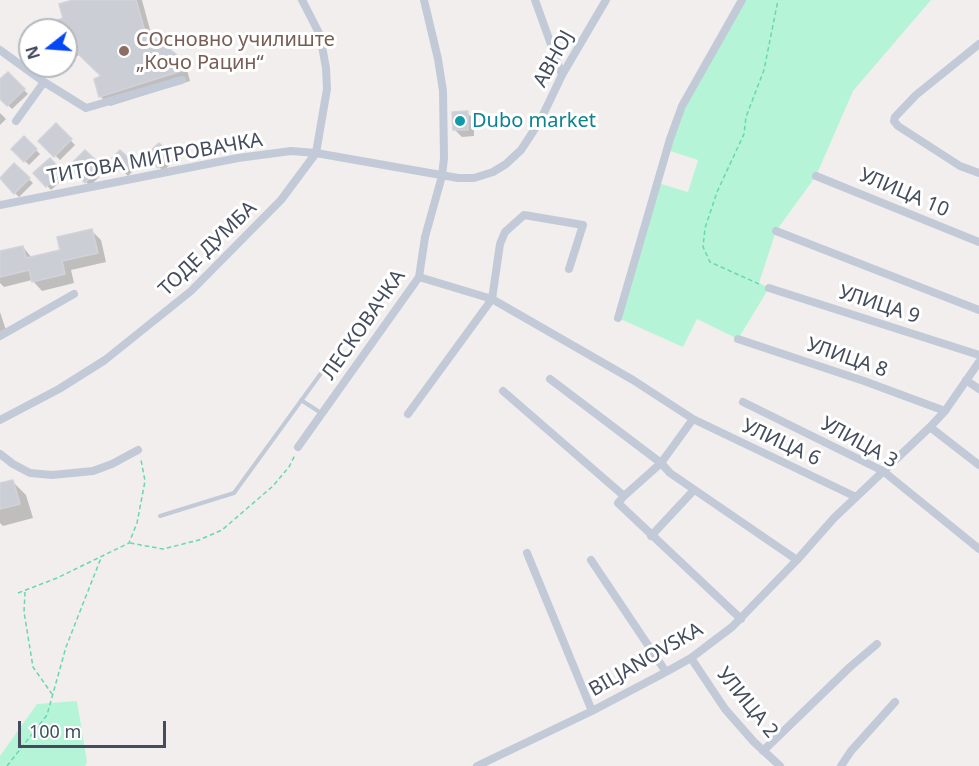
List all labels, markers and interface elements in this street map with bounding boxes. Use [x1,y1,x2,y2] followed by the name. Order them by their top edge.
[18,18,78,78] north arrow
[529,26,579,92] street label: АВНОЈ
[136,28,335,75] place label: СОсновно училиште „Кочо Рацин“
[20,43,45,62] text: N
[117,44,131,58] marker: СОсновно училиште „Кочо Рацин“
[472,109,596,133] place label: Dubo market
[453,114,467,128] marker: Dubo market
[46,128,264,190] street label: ТИТОВА МИТРОВАЧКА
[855,163,953,223] street label: УЛИЦА 10
[154,196,262,302] street label: ТОДЕ ДУМБА
[317,265,411,385] street label: ЛЕСКОВАЧКА
[835,281,923,329] street label: УЛИЦА 9
[803,333,891,383] street label: УЛИЦА 8
[817,412,901,474] street label: УЛИЦА 3
[738,414,824,472] street label: УЛИЦА 6
[585,618,707,702] street label: BILJANOVSKA
[711,663,783,743] street label: УЛИЦА 2
[21,709,170,747] scale bar
[29,719,81,743] text: 100 m

